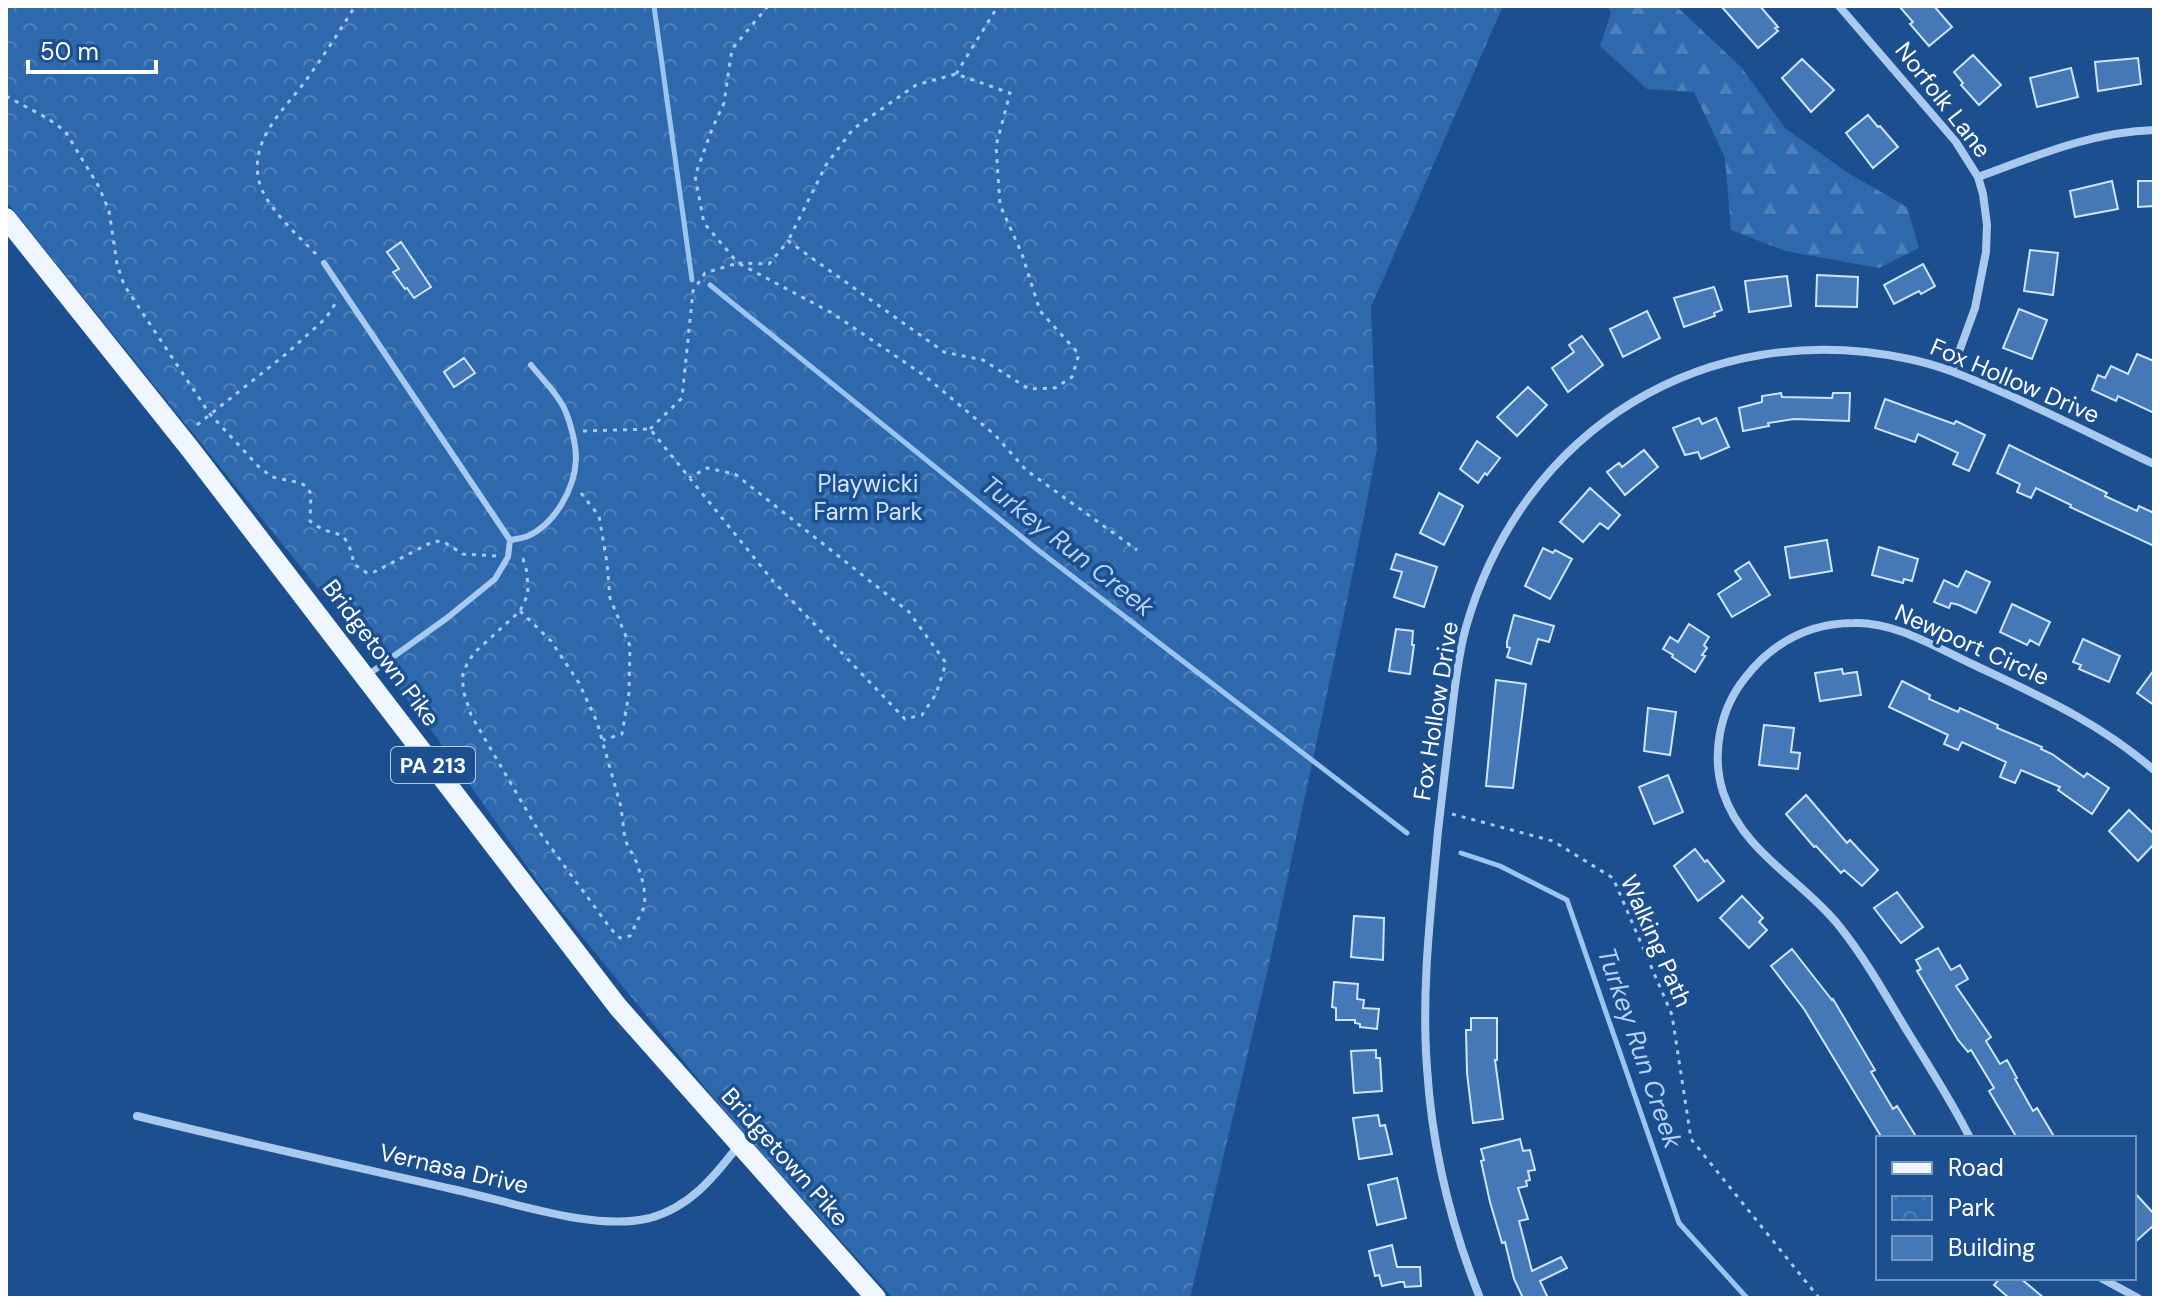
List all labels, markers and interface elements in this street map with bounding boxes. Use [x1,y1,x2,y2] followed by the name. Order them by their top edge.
[28,24,156,74] scale bar
[40,36,99,67] text: 50 m
[1889,36,1998,164] street label: Norfolk Lane
[1926,331,2105,430] street label: Fox Hollow Drive
[813,468,923,527] park label: Playwicki Farm Park
[975,468,1162,625] water label: Turkey Run Creek
[316,573,447,732] street label: Bridgetown Pike
[1890,597,2054,692] street label: Newport Circle
[1406,619,1465,803] street label: Fox Hollow Drive
[391,747,475,783] road number: PA 213
[1614,870,1699,1012] street label: Walking Path
[1590,943,1691,1154] water label: Turkey Run Creek
[715,1081,856,1232] street label: Bridgetown Pike
[376,1136,532,1201] street label: Vernasa Drive
[1876,1136,2136,1280] legend
[1948,1152,2004,1183] text: Road
[1948,1192,1995,1223] text: Park
[1948,1232,2035,1263] text: Building

